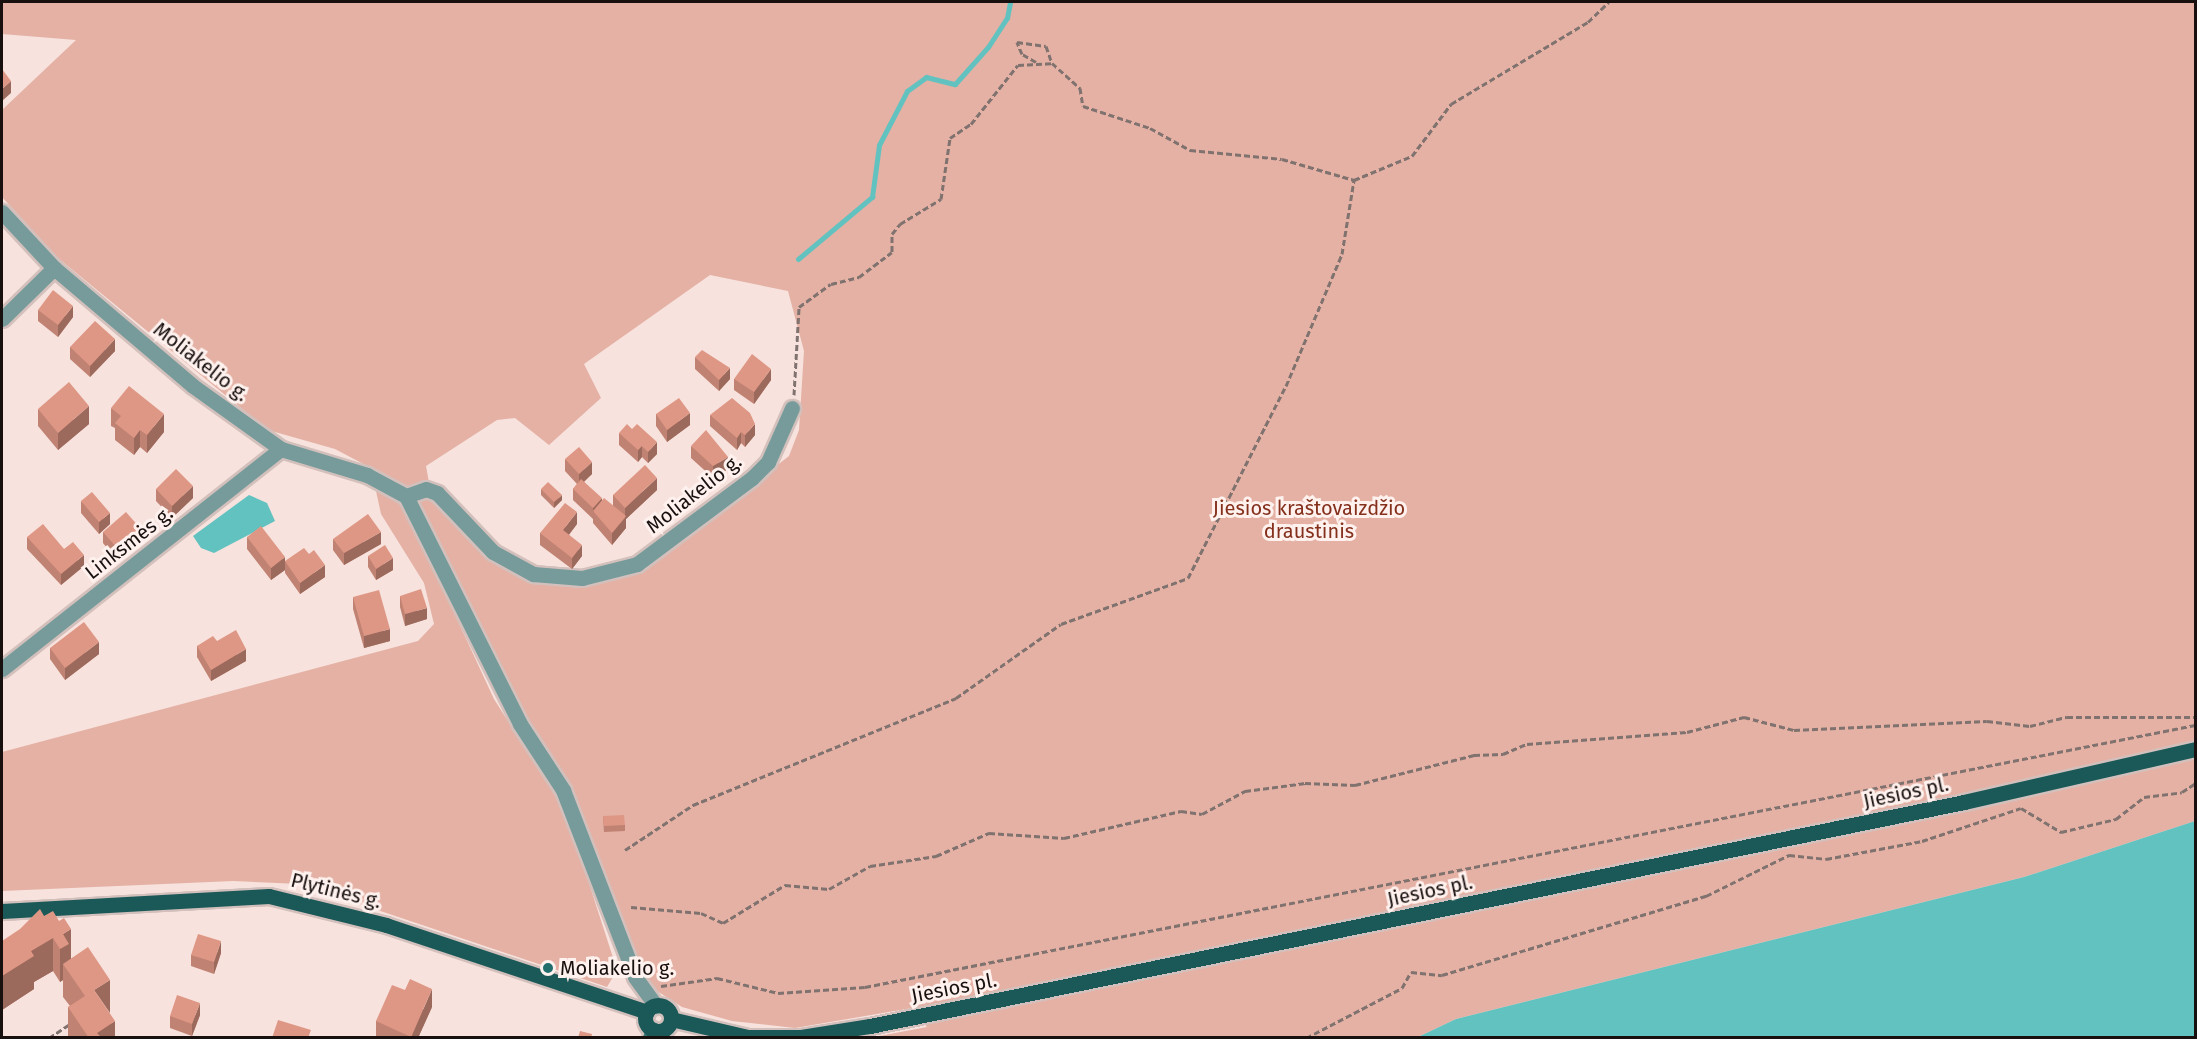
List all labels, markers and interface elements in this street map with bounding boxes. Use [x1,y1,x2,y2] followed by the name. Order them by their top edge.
[149,317,253,407] street label: Moliakelio g.
[642,449,746,539] street label: Moliakelio g.
[1213,497,1405,544] park label: Jiesios kraštovaizdžio draustinis
[80,501,178,585] street label: Linksmės g.
[1861,772,1951,814] street label: Jiesios pl.
[288,868,384,914] street label: Plytinės g.
[1385,870,1475,912] street label: Jiesios pl.
[560,956,674,980] place label: Moliakelio g.
[541,961,555,975] marker: Moliakelio g.
[909,968,999,1008] street label: Jiesios pl.

